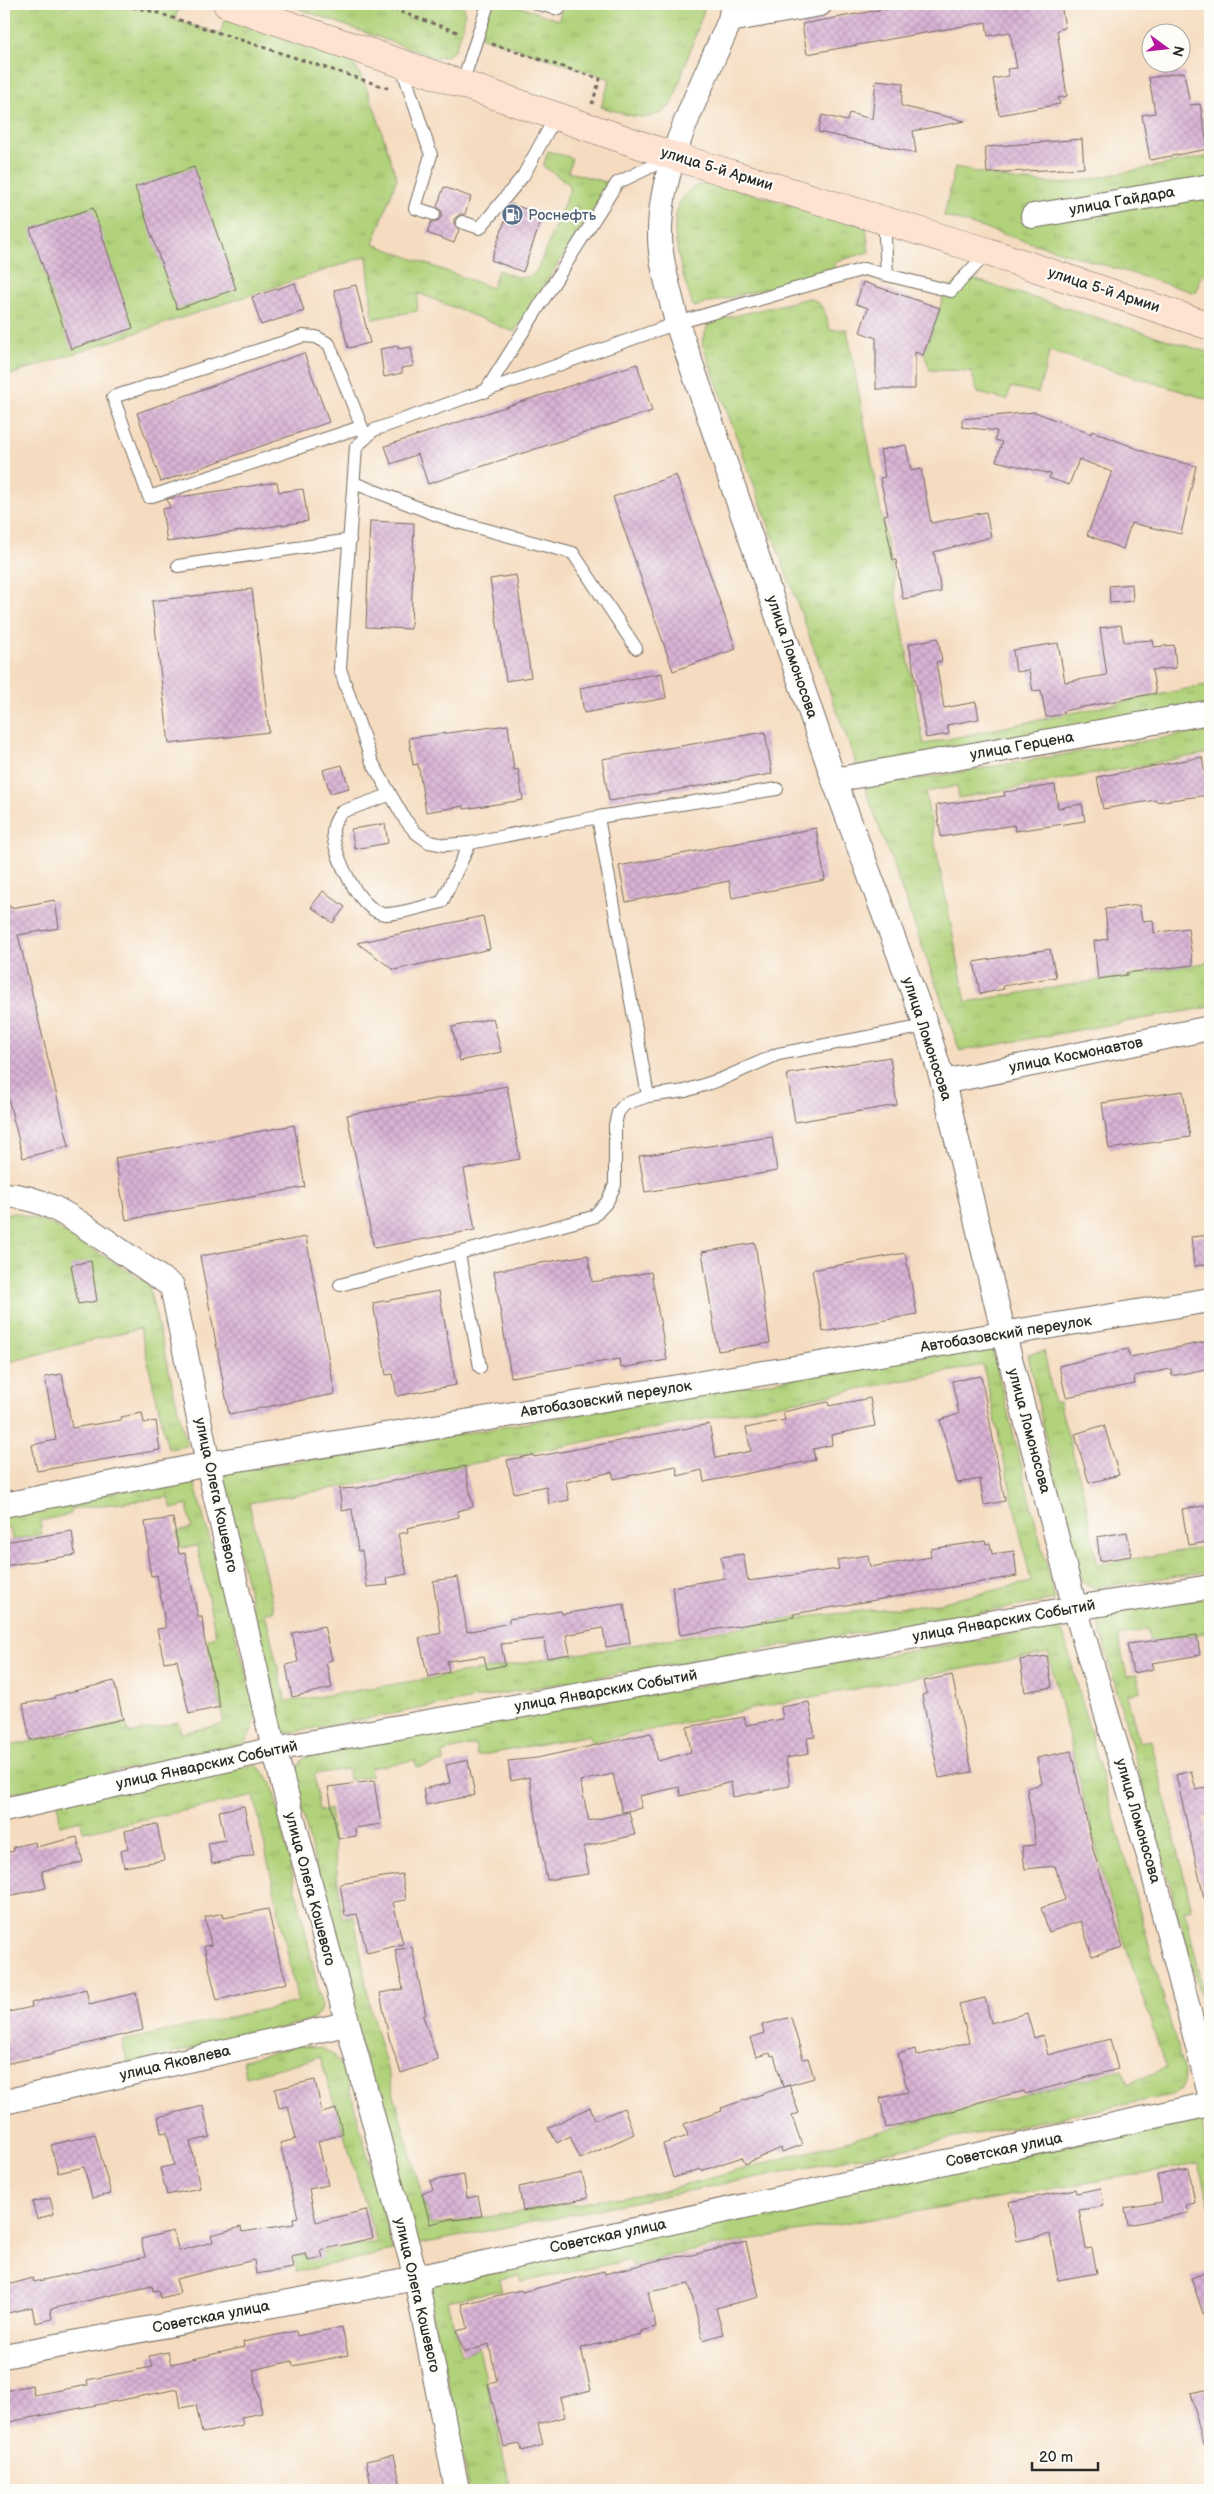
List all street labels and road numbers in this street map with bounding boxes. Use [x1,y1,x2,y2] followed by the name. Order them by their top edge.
[659,143,775,195] street label: улица 5-й Армии
[1068,182,1176,220] street label: улица Гайдара
[1046,263,1162,317] street label: улица 5-й Армии
[762,593,822,721] street label: улица Ломоносова
[969,727,1076,764] street label: улица Герцена
[898,975,956,1103] street label: улица Ломоносова
[1008,1033,1145,1077] street label: улица Космонавтов
[918,1311,1093,1357] street label: Автобазовский переулок
[1003,1366,1055,1496] street label: улица Ломоносова
[518,1376,693,1422] street label: Автобазовский переулок
[190,1416,242,1574] street label: улица Олега Кошевого
[911,1596,1097,1646] street label: улица Январских Событий
[513,1666,699,1716] street label: улица Январских Событий
[114,1736,300,1794] street label: улица Январских Событий
[1111,1756,1165,1886] street label: улица Ломоносова
[280,1810,340,1968] street label: улица Олега Кошевого
[118,2041,232,2085] street label: улица Яковлева
[944,2128,1064,2172] street label: Советская улица
[548,2214,668,2258] street label: Советская улица
[390,2216,444,2374] street label: улица Олега Кошевого
[151,2296,271,2338] street label: Советская улица

